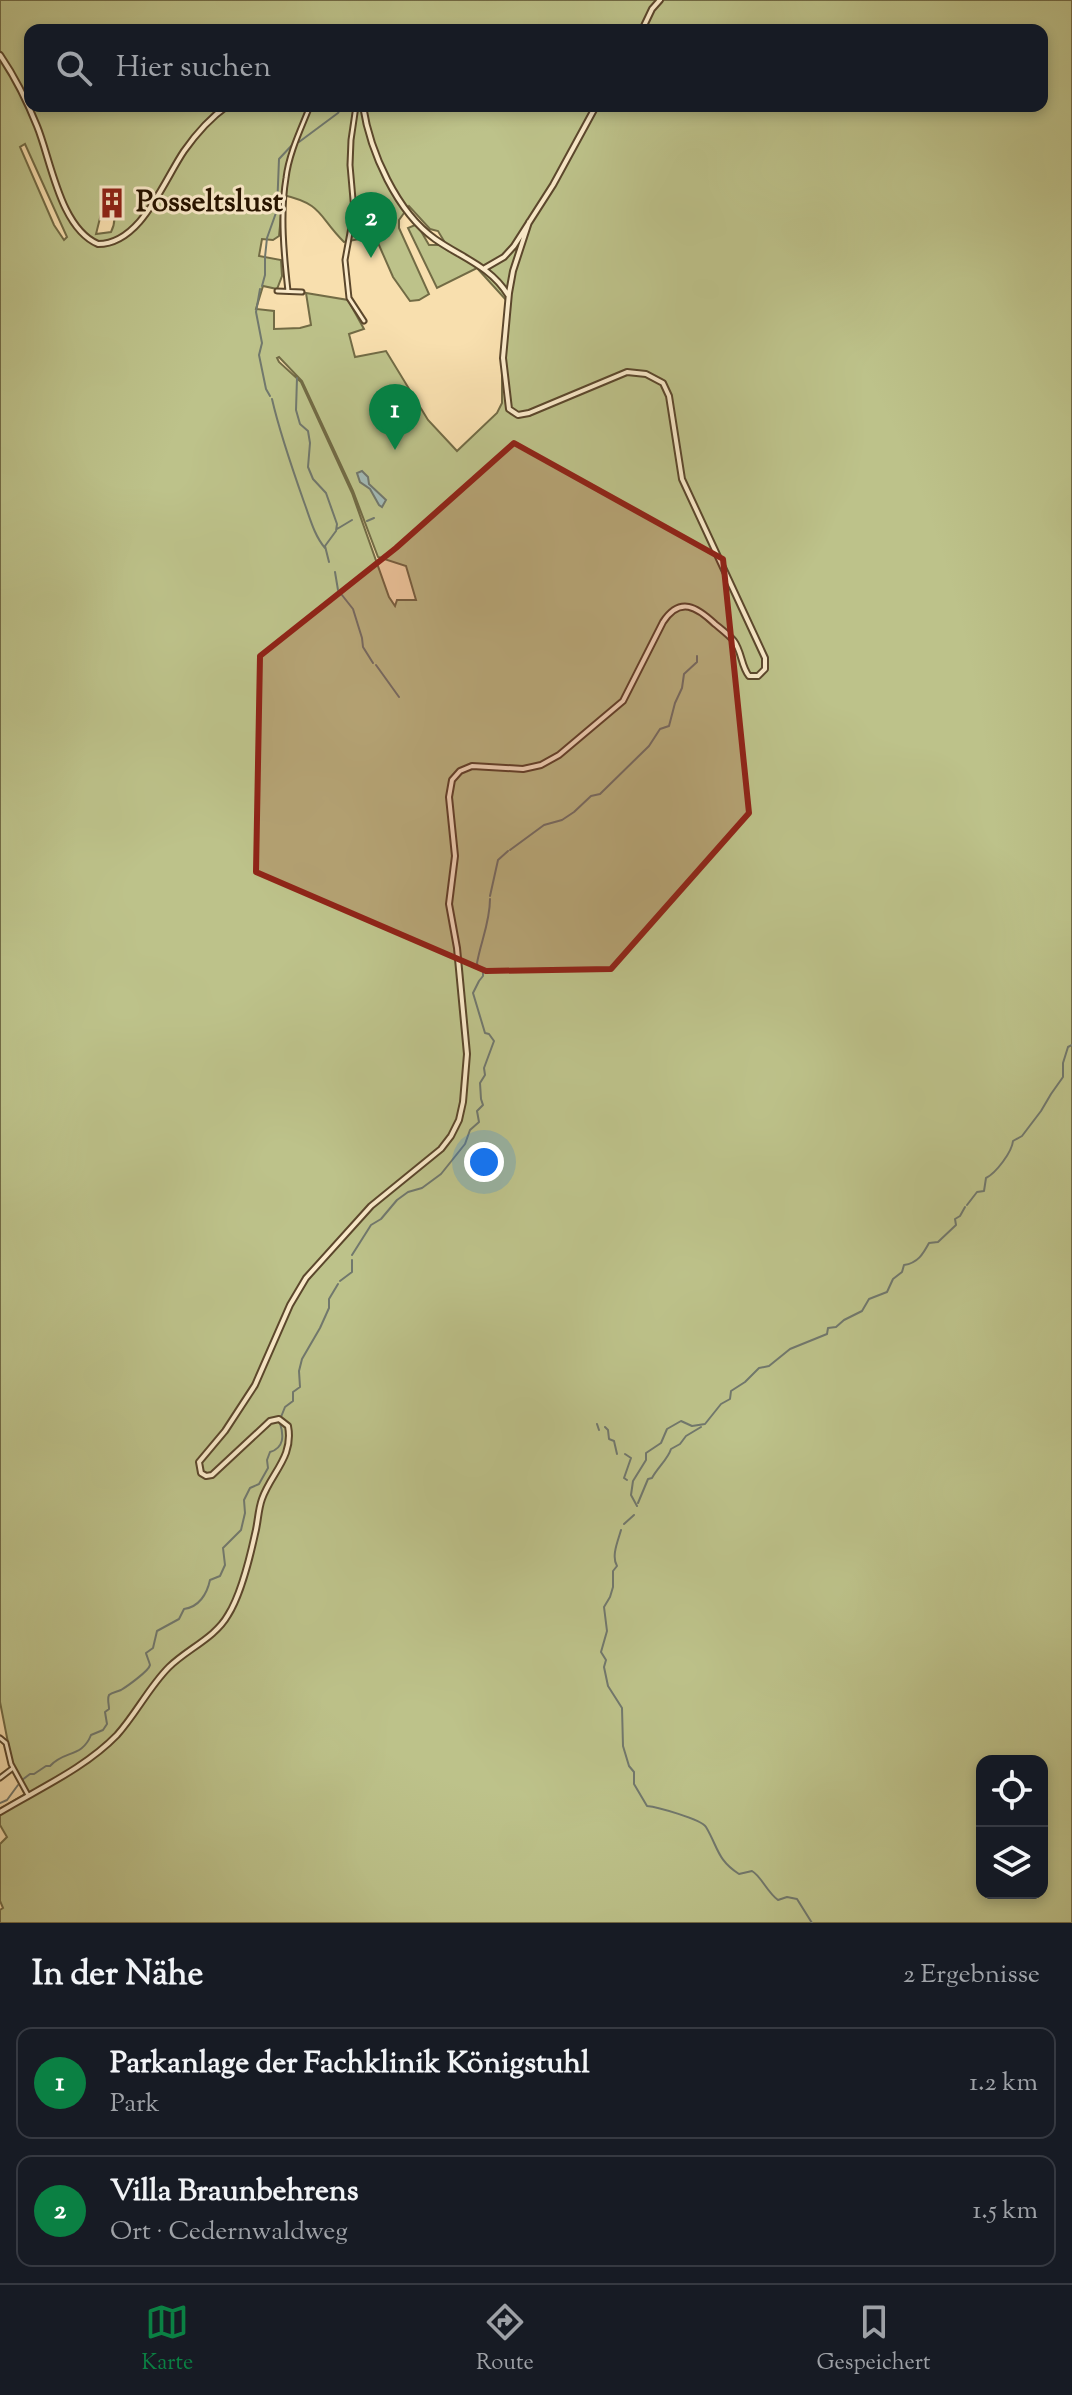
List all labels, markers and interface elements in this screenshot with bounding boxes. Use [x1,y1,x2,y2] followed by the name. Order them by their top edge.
[24,24,1048,112] search box
[52,46,96,90] icon: search
[116,47,271,90] text: Hier suchen
[136,182,284,225] place label: Posseltslust
[95,186,129,220] building icon: Posseltslust
[345,192,397,258] pin: 2
[369,384,421,450] pin: 1
[464,1142,504,1182] your location
[976,1755,1048,1899] map controls
[976,1755,1048,1827] button: locate
[976,1827,1048,1899] button: layers
[32,1951,203,2000] text: In der Nähe
[903,1957,1040,1994] text: 2 Ergebnisse
[110,2043,590,2086] text: Parkanlage der Fachklinik Königstuhl
[56,2065,64,2102] text: 1
[969,2065,1038,2102] text: 1.2 km
[110,2086,160,2123] text: Park
[110,2171,359,2214] text: Villa Braunbehrens
[54,2193,66,2230] text: 2
[973,2193,1038,2230] text: 1.5 km
[110,2214,348,2251] text: Ort · Cedernwaldweg
[141,2300,193,2380] tab: Karte
[476,2300,534,2380] tab: Route
[817,2300,931,2380] tab: Gespeichert

